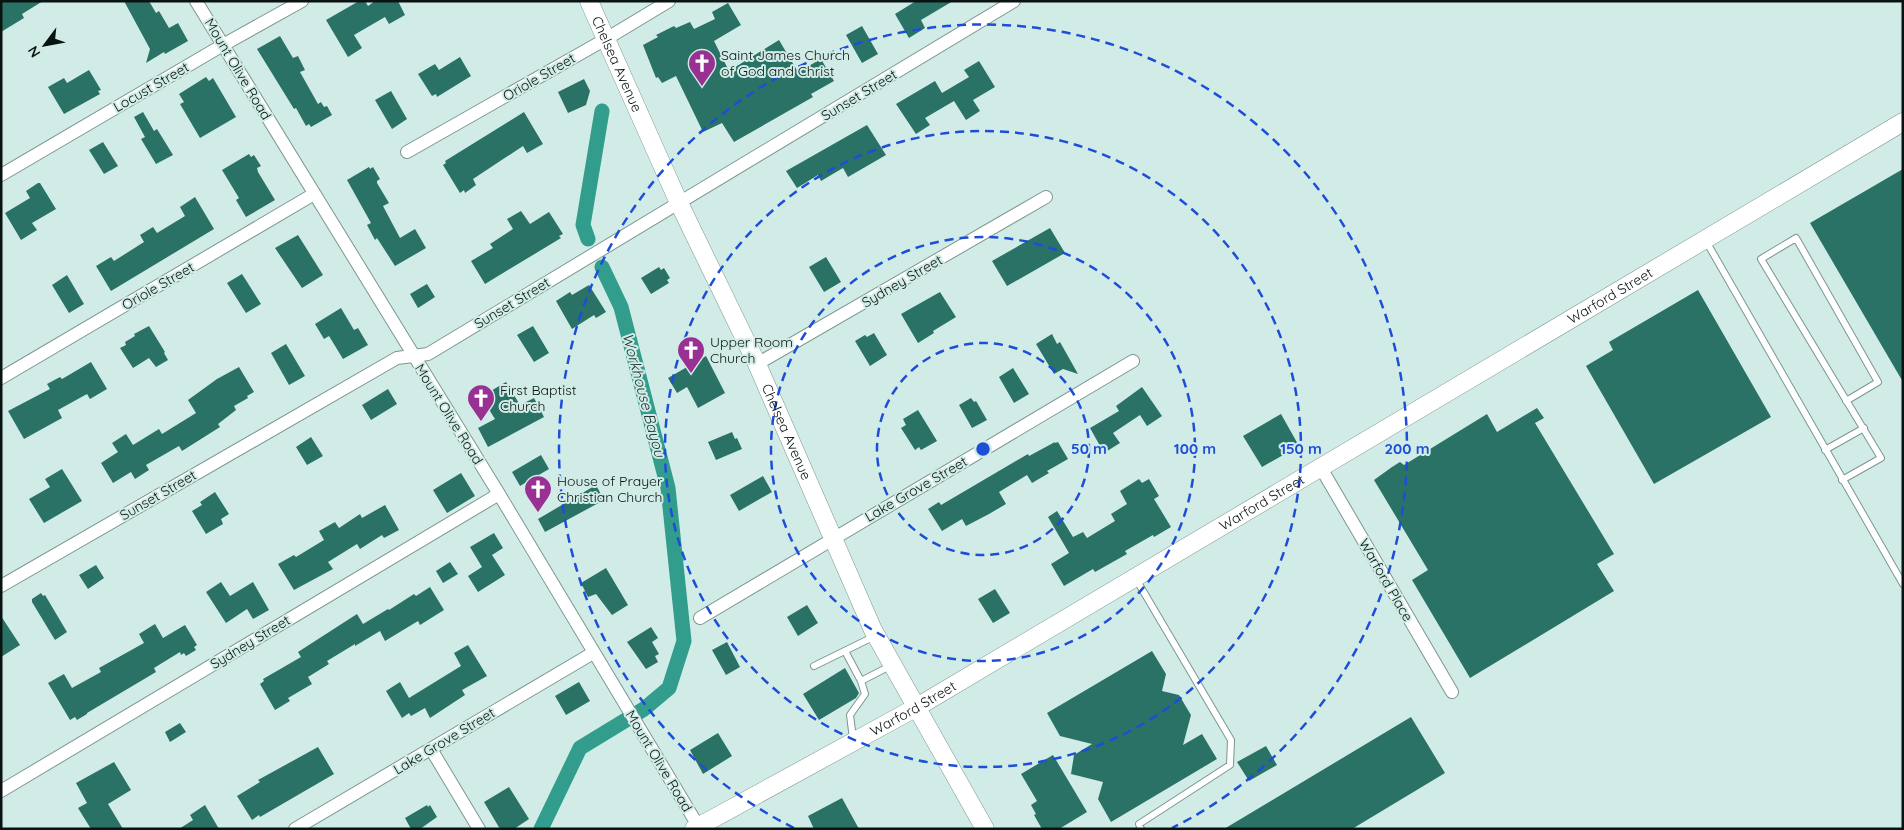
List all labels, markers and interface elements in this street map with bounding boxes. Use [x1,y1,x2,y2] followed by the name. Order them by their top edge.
[588,13,646,115] street label: Chelsea Avenue
[201,15,275,123] street label: Mount Olive Road
[20,20,70,70] north arrow
[24,43,44,61] text: N
[721,46,850,80] place label: Saint James Church of God and Christ
[687,48,717,87] church icon: Saint James Church of God and Christ
[500,49,579,105] street label: Oriole Street
[110,58,192,116] street label: Locust Street
[818,65,900,125] street label: Sunset Street
[858,251,946,311] street label: Sydney Street
[119,258,198,314] street label: Oriole Street
[1564,263,1656,328] street label: Warford Street
[471,273,553,333] street label: Sunset Street
[618,331,670,461] water label: Workhouse Bayou
[710,333,793,367] place label: Upper Room Church
[676,335,706,374] church icon: Upper Room Church
[411,360,487,468] street label: Mount Olive Road
[500,381,577,415] place label: First Baptist Church
[758,381,815,483] street label: Chelsea Avenue
[466,383,496,422] church icon: First Baptist Church
[1071,439,1107,458] text: 50 m
[1174,439,1216,458] text: 100 m
[1280,439,1322,458] text: 150 m
[1385,439,1430,458] text: 200 m
[974,440,992,458] centre of rings
[862,452,971,526] street label: Lake Grove Street
[117,466,200,524] street label: Sunset Street
[1216,470,1308,535] street label: Warford Street
[557,472,663,506] place label: House of Prayer Christian Church
[523,474,553,513] church icon: House of Prayer Christian Church
[1355,535,1417,625] street label: Warford Place
[207,611,294,673] street label: Sydney Street
[867,677,959,740] street label: Warford Street
[390,703,498,778] street label: Lake Grove Street
[622,707,696,815] street label: Mount Olive Road

